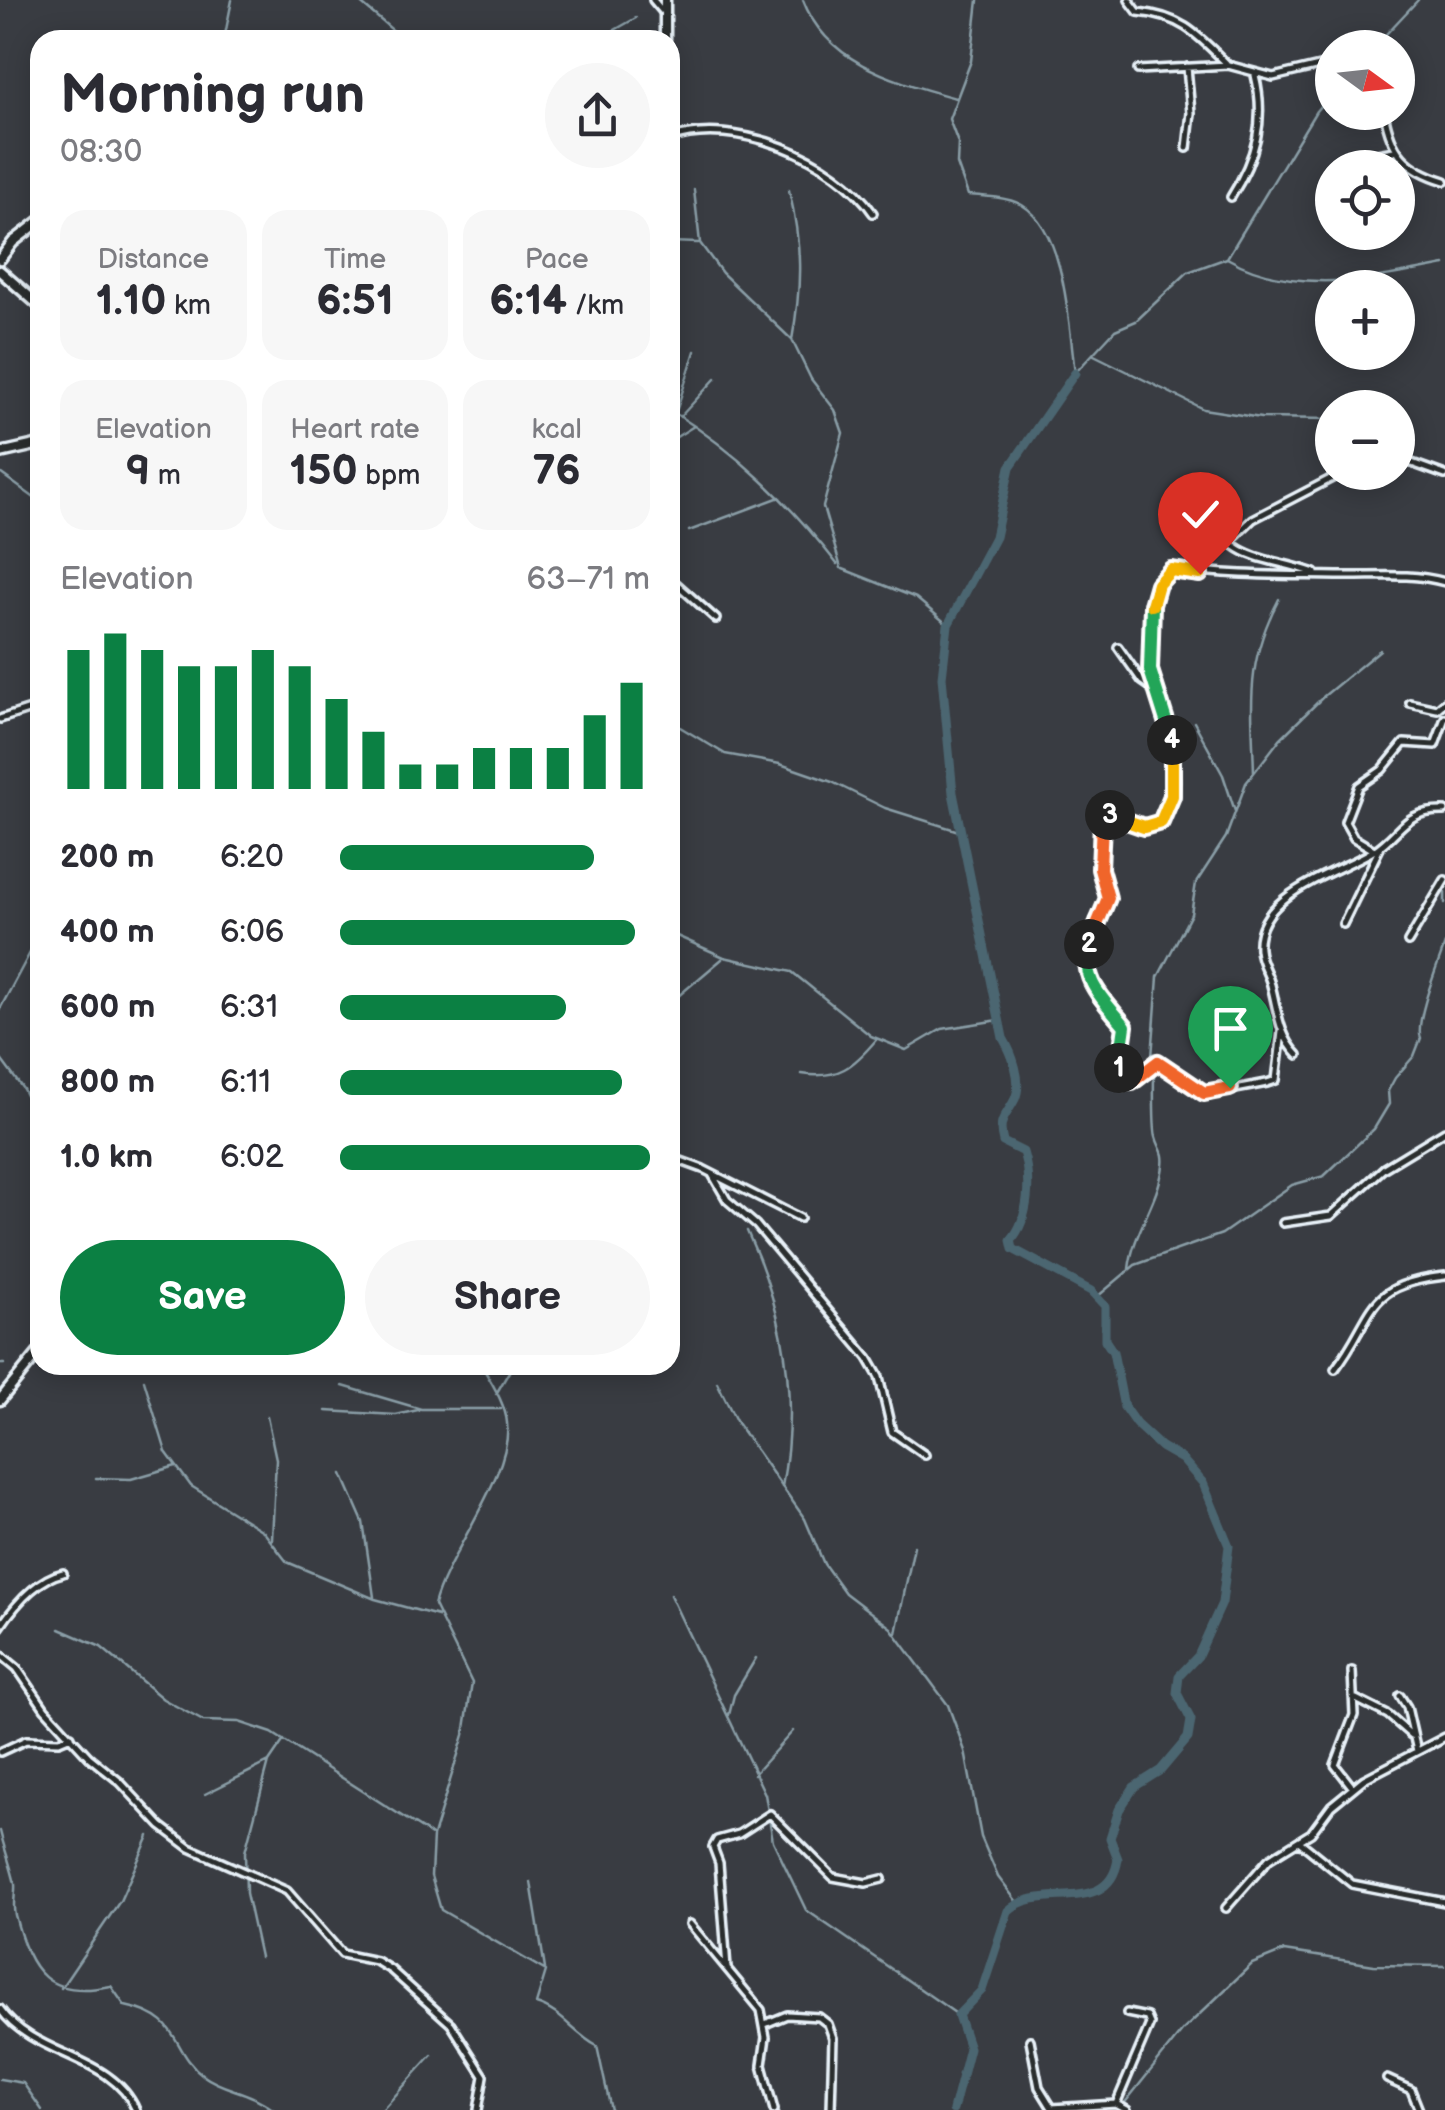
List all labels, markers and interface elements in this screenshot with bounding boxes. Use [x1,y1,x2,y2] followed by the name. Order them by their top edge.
[1315,30,1415,130] north arrow
[1315,30,1415,490] map controls
[60,62,365,129] text: Morning run
[545,63,650,168] button: share
[60,133,142,172] text: 08:30
[1315,150,1415,250] button: locate
[97,243,209,276] text: Distance
[324,243,386,276] text: Time
[525,243,589,276] text: Pace
[1315,270,1415,370] button: +
[96,276,167,327] text: 1.10
[316,276,394,327] text: 6:51
[489,276,567,327] text: 6:14
[167,289,211,322] text: km
[567,289,624,322] text: /km
[1315,390,1415,490] button: −
[95,413,212,446] text: Elevation
[290,413,420,446] text: Heart rate
[532,413,582,446] text: kcal
[126,446,150,497] text: 9
[290,446,358,497] text: 150
[533,446,581,497] text: 76
[150,459,181,492] text: m
[358,459,420,492] text: bpm
[1158,472,1243,575] pin
[1173,487,1228,542] icon: check
[60,560,193,599] text: Elevation
[526,560,650,599] text: 63–71 m
[1147,715,1197,765] pin: 4
[1164,723,1180,756] text: 4
[1085,790,1135,840] pin: 3
[1102,798,1118,831] text: 3
[60,838,154,877] text: 200 m
[220,838,284,877] text: 6:20
[60,913,155,952] text: 400 m
[220,913,284,952] text: 6:06
[1064,919,1114,969] pin: 2
[1081,927,1097,960] text: 2
[1188,986,1273,1089] pin
[60,988,155,1027] text: 600 m
[220,988,278,1027] text: 6:31
[1203,1001,1258,1056] icon: arrive
[1094,1043,1144,1093] pin: 1
[1113,1051,1125,1084] text: 1
[60,1063,155,1102] text: 800 m
[220,1063,271,1102] text: 6:11
[60,1138,153,1177] text: 1.0 km
[220,1138,284,1177] text: 6:02
[60,1240,345,1355] button: Save
[365,1240,650,1355] button: Share

